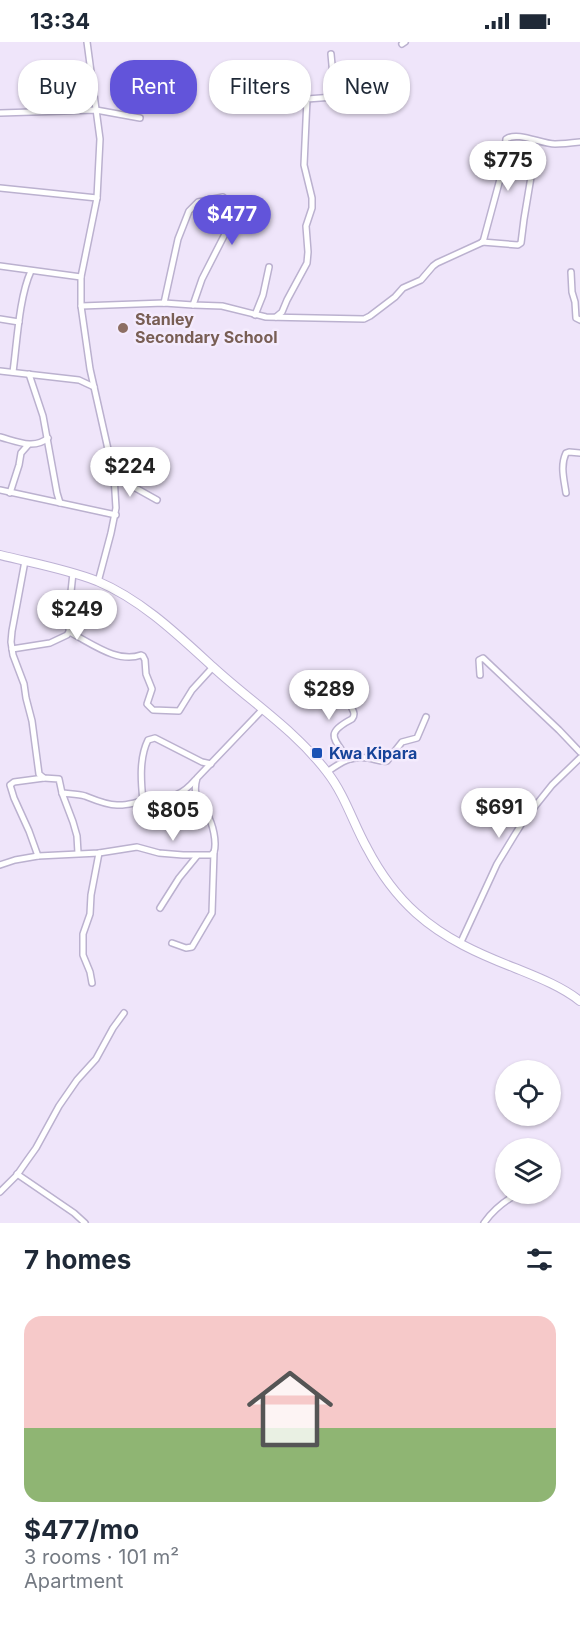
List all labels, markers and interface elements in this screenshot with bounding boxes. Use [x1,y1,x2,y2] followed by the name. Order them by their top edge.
[30,8,90,34] text: 13:34
[18,60,98,114] chip: Buy
[110,60,197,114] chip: Rent
[209,60,311,114] chip: Filters
[323,60,410,114] chip: New
[472,141,544,192] pin: $775
[483,148,533,172] text: $775
[196,195,268,246] pin: $477
[207,202,257,226] text: $477
[135,309,278,347] place label: Stanley Secondary School
[116,321,130,335] marker: Stanley Secondary School
[94,447,166,498] pin: $224
[104,454,156,478] text: $224
[41,590,113,641] pin: $249
[51,597,103,621] text: $249
[293,670,365,721] pin: $289
[303,677,355,701] text: $289
[329,743,417,763] place label: Kwa Kipara
[310,746,324,760] marker: Kwa Kipara
[463,788,535,839] pin: $691
[137,791,209,842] pin: $805
[475,795,523,819] text: $691
[147,798,199,822] text: $805
[495,1060,561,1204] map controls
[495,1060,561,1126] button: locate
[495,1138,561,1204] button: layers
[523,1243,556,1276] icon: filters
[24,1244,131,1275] text: 7 homes
[236,1355,344,1463] icon: home
[24,1514,139,1545] text: $477/mo
[24,1545,179,1569] text: 3 rooms · 101 m²
[24,1569,123,1593] text: Apartment

